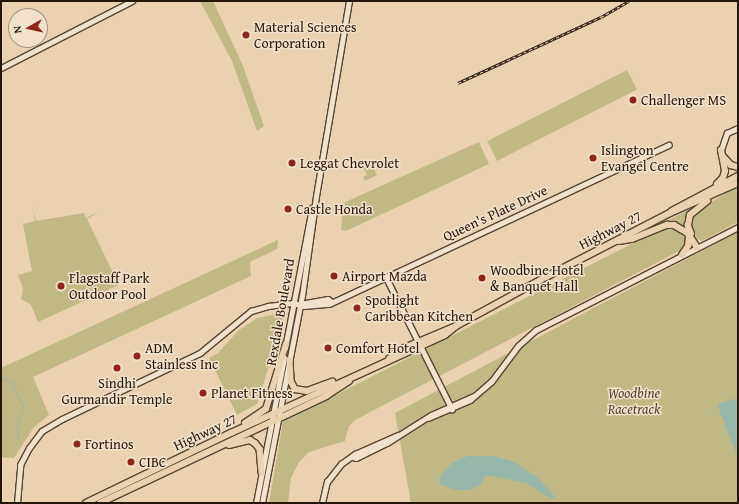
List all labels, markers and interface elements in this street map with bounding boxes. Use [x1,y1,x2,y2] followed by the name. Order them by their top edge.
[8,8,48,48] north arrow
[254,19,357,52] place label: Material Sciences Corporation
[9,25,26,34] text: N
[241,30,251,40] marker: Material Sciences Corporation
[641,92,726,108] place label: Challenger MS
[628,95,638,105] marker: Challenger MS
[601,142,689,174] place label: Islington Evangel Centre
[588,153,598,163] marker: Islington Evangel Centre
[300,155,399,171] place label: Leggat Chevrolet
[287,158,297,168] marker: Leggat Chevrolet
[440,181,550,245] street label: Queen's Plate Drive
[296,201,373,217] place label: Castle Honda
[283,204,293,214] marker: Castle Honda
[576,207,644,253] street label: Highway 27
[262,257,298,367] street label: Rexdale Boulevard
[490,262,584,294] place label: Woodbine Hotel & Banquet Hall
[342,268,427,284] place label: Airport Mazda
[69,270,150,302] place label: Flagstaff Park Outdoor Pool
[329,271,339,281] marker: Airport Mazda
[477,273,487,283] marker: Woodbine Hotel & Banquet Hall
[56,281,66,291] marker: Flagstaff Park Outdoor Pool
[365,292,473,324] place label: Spotlight Caribbean Kitchen
[352,303,362,313] marker: Spotlight Caribbean Kitchen
[145,340,218,372] place label: ADM Stainless Inc
[336,340,419,356] place label: Comfort Hotel
[323,343,333,353] marker: Comfort Hotel
[132,351,142,361] marker: ADM Stainless Inc
[112,363,122,373] marker: Sindhi Gurmandir Temple
[61,375,173,408] place label: Sindhi Gurmandir Temple
[211,385,293,401] place label: Planet Fitness
[608,385,660,418] park label: Woodbine Racetrack
[198,388,208,398] marker: Planet Fitness
[171,410,239,454] street label: Highway 27
[85,436,134,452] place label: Fortinos
[72,439,82,449] marker: Fortinos
[139,454,166,470] place label: CIBC
[126,457,136,467] marker: CIBC

